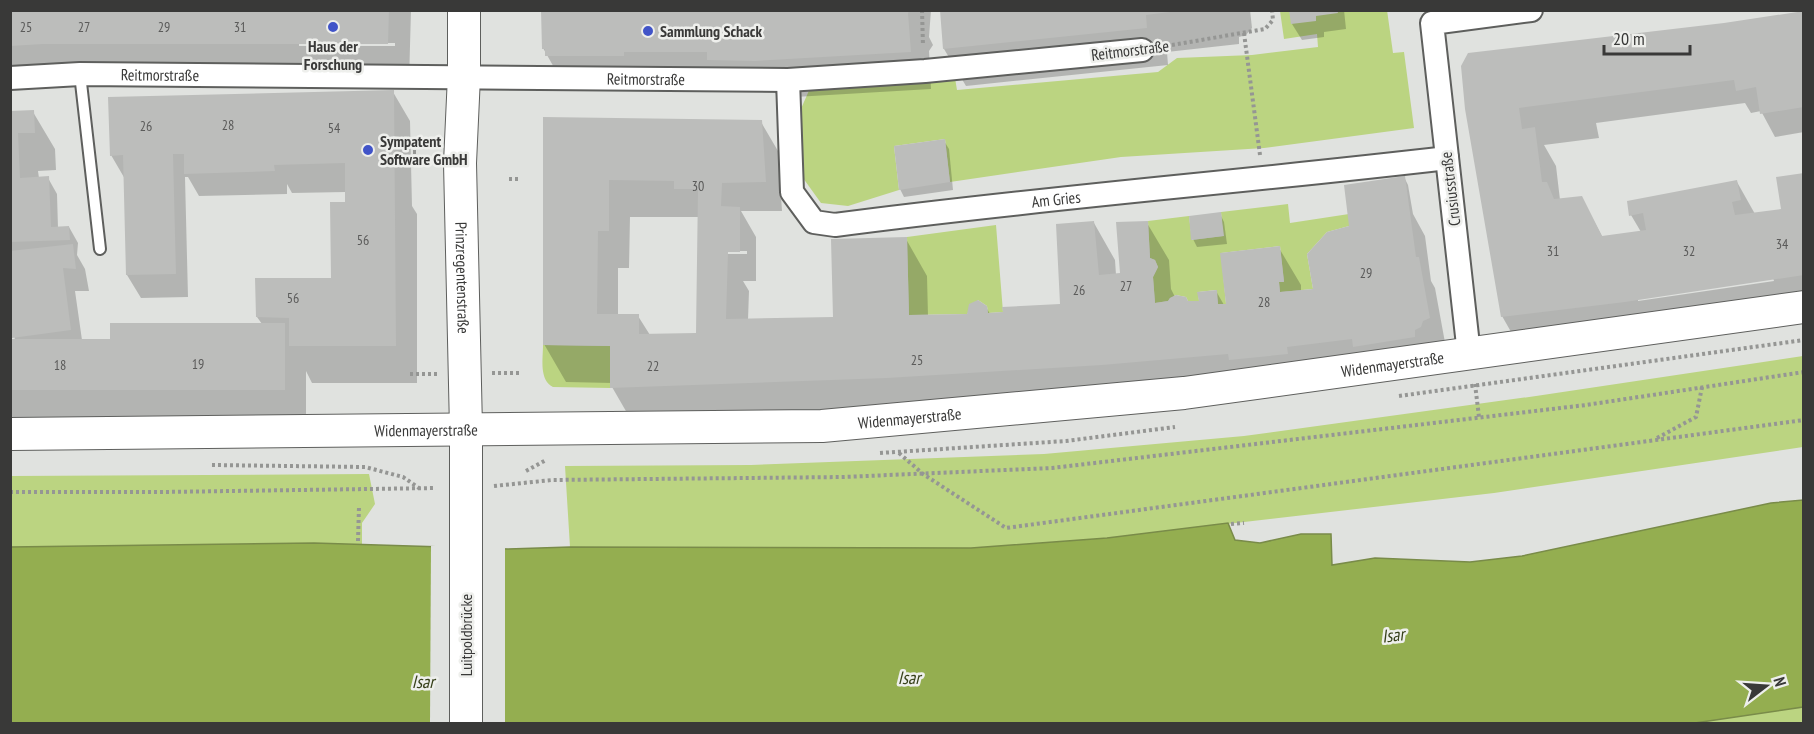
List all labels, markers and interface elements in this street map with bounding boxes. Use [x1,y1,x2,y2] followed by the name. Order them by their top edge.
[20,18,32,36] house number: 25
[78,18,90,36] house number: 27
[158,18,170,36] house number: 29
[234,18,246,36] house number: 31
[1604,18,1690,56] scale bar
[326,20,340,34] marker: Haus der Forschung
[660,21,762,41] place label: Sammlung Schack
[641,24,655,38] marker: Sammlung Schack
[1613,27,1645,50] text: 20 m
[1090,35,1170,65] street label: Reitmorstraße
[304,36,362,74] place label: Haus der Forschung
[121,64,199,85] street label: Reitmorstraße
[607,68,685,89] street label: Reitmorstraße
[222,116,234,134] house number: 28
[140,117,152,135] house number: 26
[328,119,341,137] house number: 54
[380,131,468,169] place label: Sympatent Software GmbH
[361,143,375,157] marker: Sympatent Software GmbH
[1436,151,1464,227] street label: Crusiusstraße
[692,177,704,195] house number: 30
[1030,187,1081,212] street label: Am Gries
[451,222,474,334] street label: Prinzregentenstraße
[357,231,369,249] house number: 56
[1776,235,1789,253] house number: 34
[1547,242,1559,260] house number: 31
[1683,242,1695,260] house number: 32
[1360,264,1372,282] house number: 29
[1120,277,1132,295] house number: 27
[1073,281,1085,299] house number: 26
[287,289,299,307] house number: 56
[1258,293,1270,311] house number: 28
[1340,347,1445,381] street label: Widenmayerstraße
[911,351,923,369] house number: 25
[192,355,204,373] house number: 19
[54,356,66,374] house number: 18
[647,357,659,375] house number: 22
[857,403,962,433] street label: Widenmayerstraße
[374,419,478,440] street label: Widenmayerstraße
[456,594,476,676] street label: Luitpoldbrücke
[1380,622,1409,648] water label: Isar
[1736,656,1796,716] north arrow
[898,666,923,689] water label: Isar
[412,670,437,693] water label: Isar
[1770,675,1791,689] text: N

